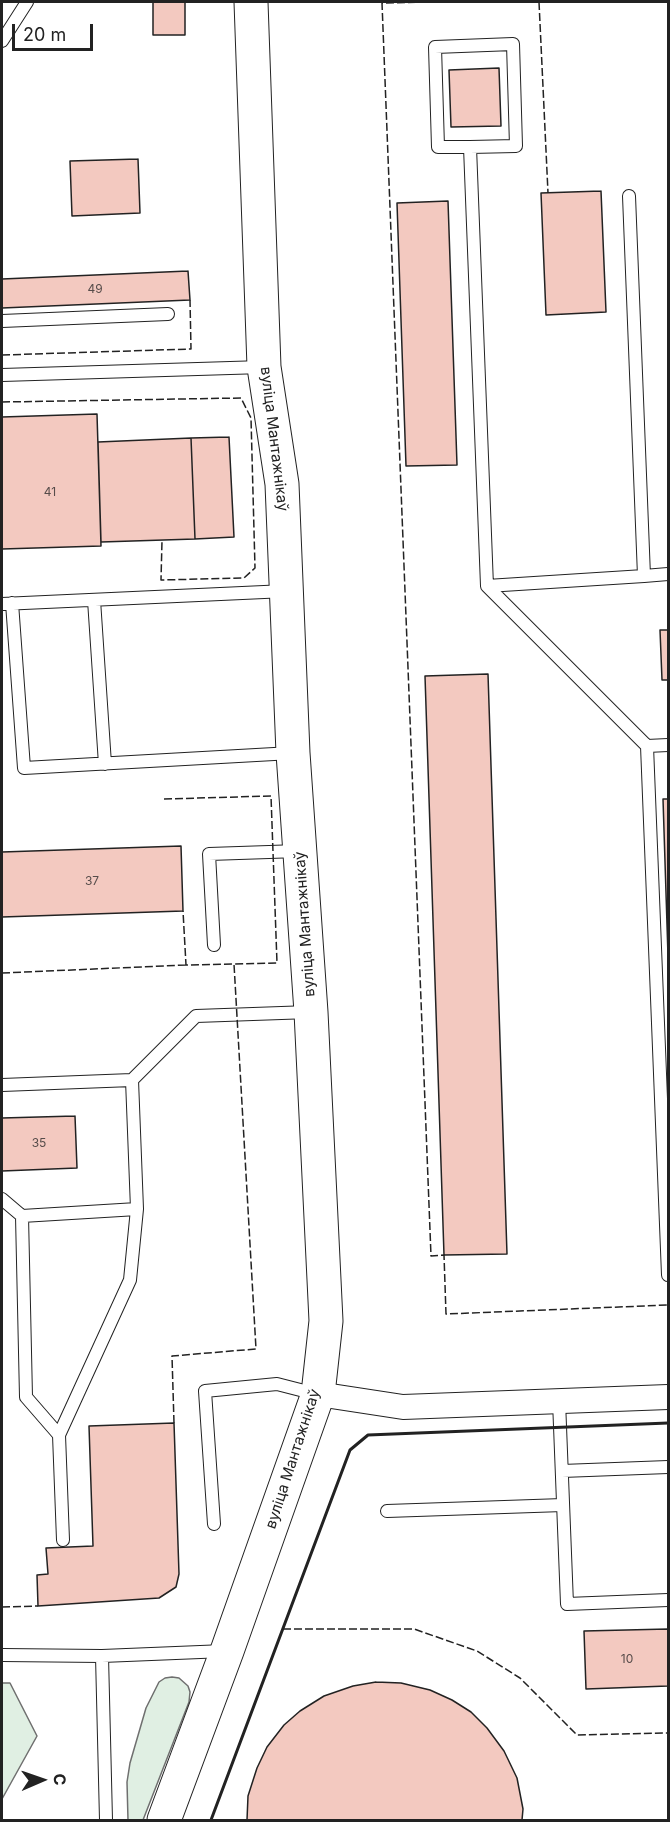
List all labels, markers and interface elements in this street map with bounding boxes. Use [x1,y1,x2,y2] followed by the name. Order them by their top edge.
[15,12,96,50] scale bar
[23,24,66,45] text: 20 m
[87,282,103,296] house number: 49
[256,366,292,512] street label: вуліца Мантажнікаў
[44,485,56,499] house number: 41
[291,851,319,997] street label: вуліца Мантажнікаў
[85,874,99,888] house number: 37
[32,1136,46,1150] house number: 35
[262,1387,324,1531] street label: вуліца Мантажнікаў
[621,1652,633,1666] house number: 10
[12,1750,72,1810] north arrow
[50,1773,70,1786] text: С

